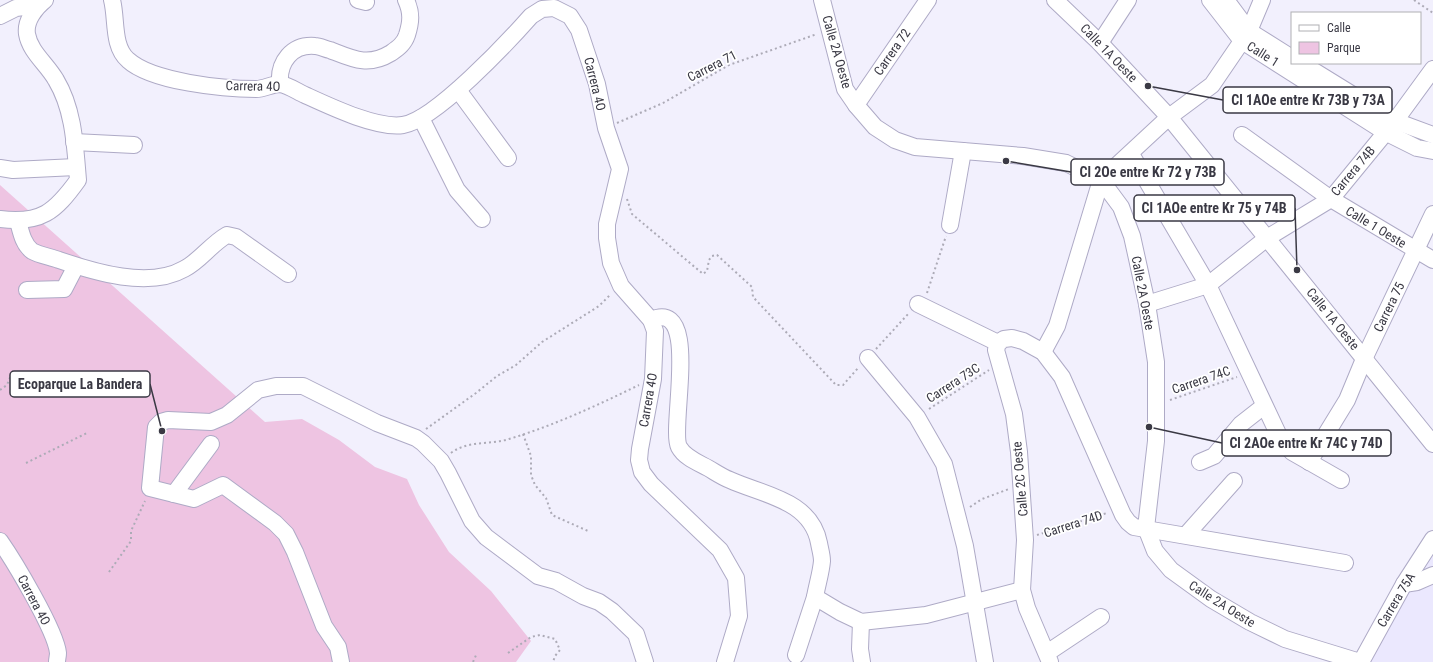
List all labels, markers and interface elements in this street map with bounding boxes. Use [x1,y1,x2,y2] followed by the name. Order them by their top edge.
[1291,12,1421,64] legend
[819,14,855,90] street label: Calle 2A Oeste
[1077,21,1141,85] street label: Calle 1A Oeste
[1327,21,1351,35] text: Calle
[871,26,913,78] street label: Carrera 72
[1244,38,1282,70] street label: Calle 1
[1327,41,1361,55] text: Parque
[685,47,739,85] street label: Carrera 71
[581,56,609,113] street label: Carrera 4O
[226,78,281,94] street label: Carrera 4O
[1223,87,1392,113] callout: Cl 1AOe entre Kr 73B y 73A
[1231,92,1385,108] text: Cl 1AOe entre Kr 73B y 73A
[1328,143,1378,199] street label: Carrera 74B
[1071,159,1224,185] callout: Cl 2Oe entre Kr 72 y 73B
[1080,164,1217,180] text: Cl 2Oe entre Kr 72 y 73B
[1134,195,1295,221] callout: Cl 1AOe entre Kr 75 y 74B
[1141,200,1287,216] text: Cl 1AOe entre Kr 75 y 74B
[1343,203,1409,251] street label: Calle 1 Oeste
[1128,255,1158,331] street label: Calle 2A Oeste
[1371,280,1407,334] street label: Carrera 75
[1303,285,1363,353] street label: Calle 1A Oeste
[923,360,983,406] street label: Carrera 73C
[1170,363,1232,397] street label: Carrera 74C
[10,371,150,397] callout: Ecoparque La Bandera
[636,372,660,428] street label: Carrera 4O
[18,376,143,392] text: Ecoparque La Bandera
[1222,430,1391,456] callout: Cl 2AOe entre Kr 74C y 74D
[1229,435,1383,451] text: Cl 2AOe entre Kr 74C y 74D
[1009,441,1031,517] street label: Calle 2C Oeste
[1042,507,1104,541] street label: Carrera 74D
[1374,570,1418,630] street label: Carrera 75A
[15,572,54,628] street label: Carrera 4O
[1186,578,1258,630] street label: Calle 2A Oeste

